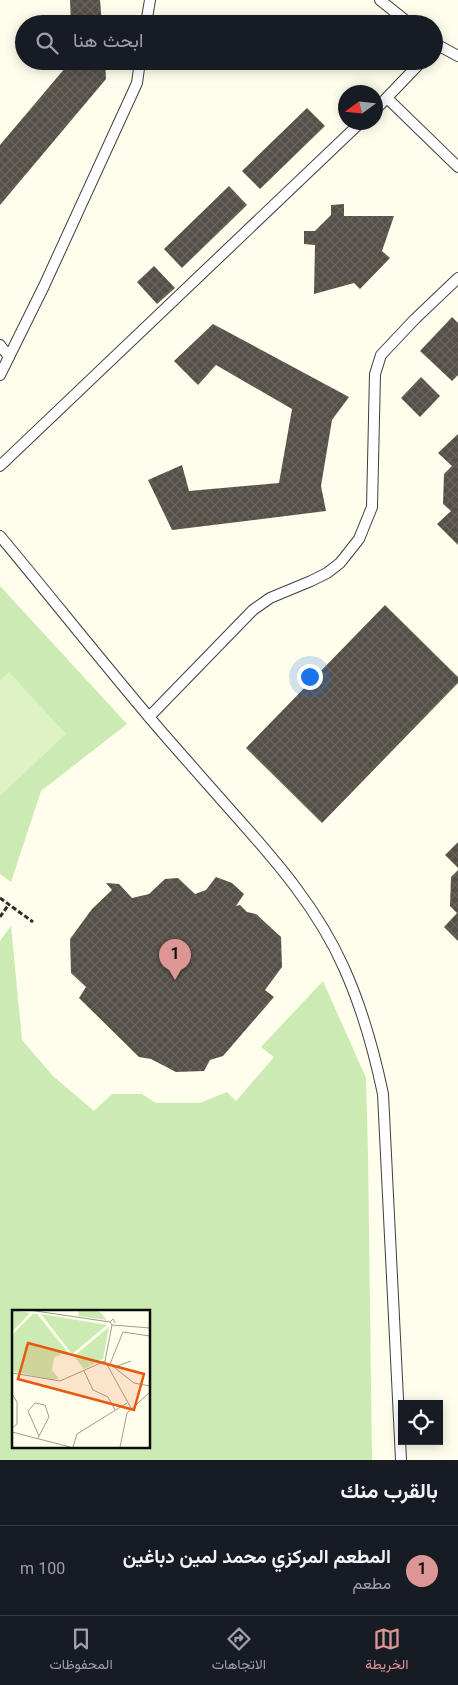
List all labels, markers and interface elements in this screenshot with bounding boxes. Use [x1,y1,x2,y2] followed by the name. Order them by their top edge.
[15,15,443,70] search box
[73,28,143,57] text: ابحث هنا
[33,29,61,57] icon: search
[338,85,383,130] north arrow
[297,664,323,690] your location
[159,939,191,980] pin: 1
[12,1310,150,1448] inset map
[398,1400,443,1445] map controls
[398,1400,443,1445] button: locate
[341,1476,438,1509] text: بالقرب منك
[123,1544,391,1573] text: المطعم المركزي محمد لمين دباغين
[20,1558,65,1583] text: 100 m
[417,1558,427,1583] text: 1
[352,1573,391,1598] text: مطعم
[50,1625,113,1677] tab: المحفوظات
[212,1625,266,1677] tab: الاتجاهات
[365,1625,408,1677] tab: الخريطة

